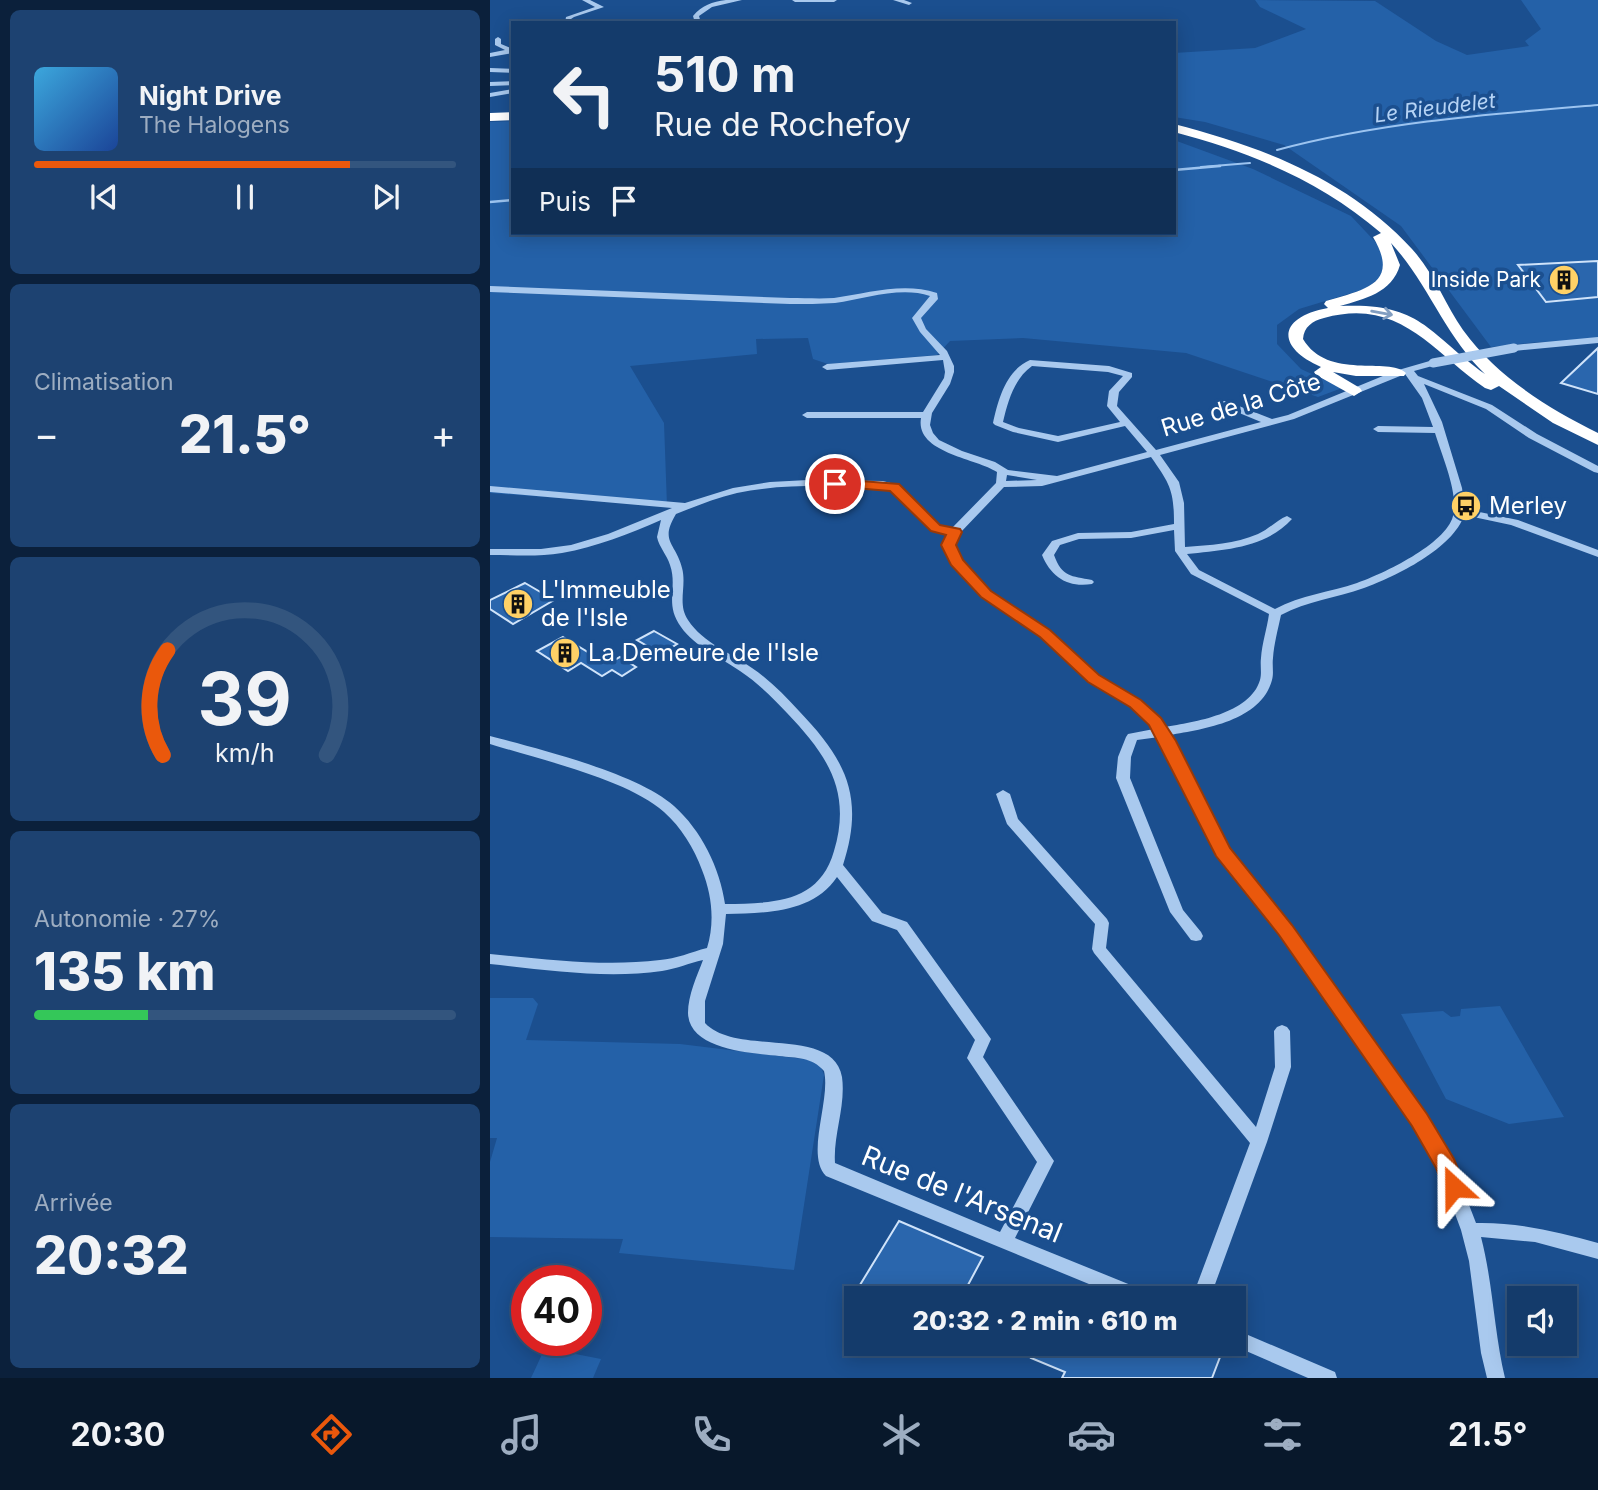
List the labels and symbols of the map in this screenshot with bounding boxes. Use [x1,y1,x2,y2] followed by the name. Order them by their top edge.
[1373,88,1498,127] water label: Le Rieudelet
[1547,263,1581,297] building icon: Inside Park
[1431,267,1541,292] place label: Inside Park
[1370,307,1393,320] one-way arrow
[1158,366,1324,443] street label: Rue de la Côte
[805,454,865,514] pin
[1449,489,1483,523] bus stop icon: Merley
[1489,491,1567,520] place label: Merley
[541,575,671,632] place label: L'Immeuble de l'Isle
[501,587,535,621] building icon: L'Immeuble de l'Isle
[548,636,582,670] building icon: La Demeure de l'Isle
[588,638,819,667] place label: La Demeure de l'Isle
[857,1138,1067,1250] street label: Rue de l'Arsenal
[1417,1150,1491,1224] position arrow
[511,1265,602,1356] speed limit sign: 40

